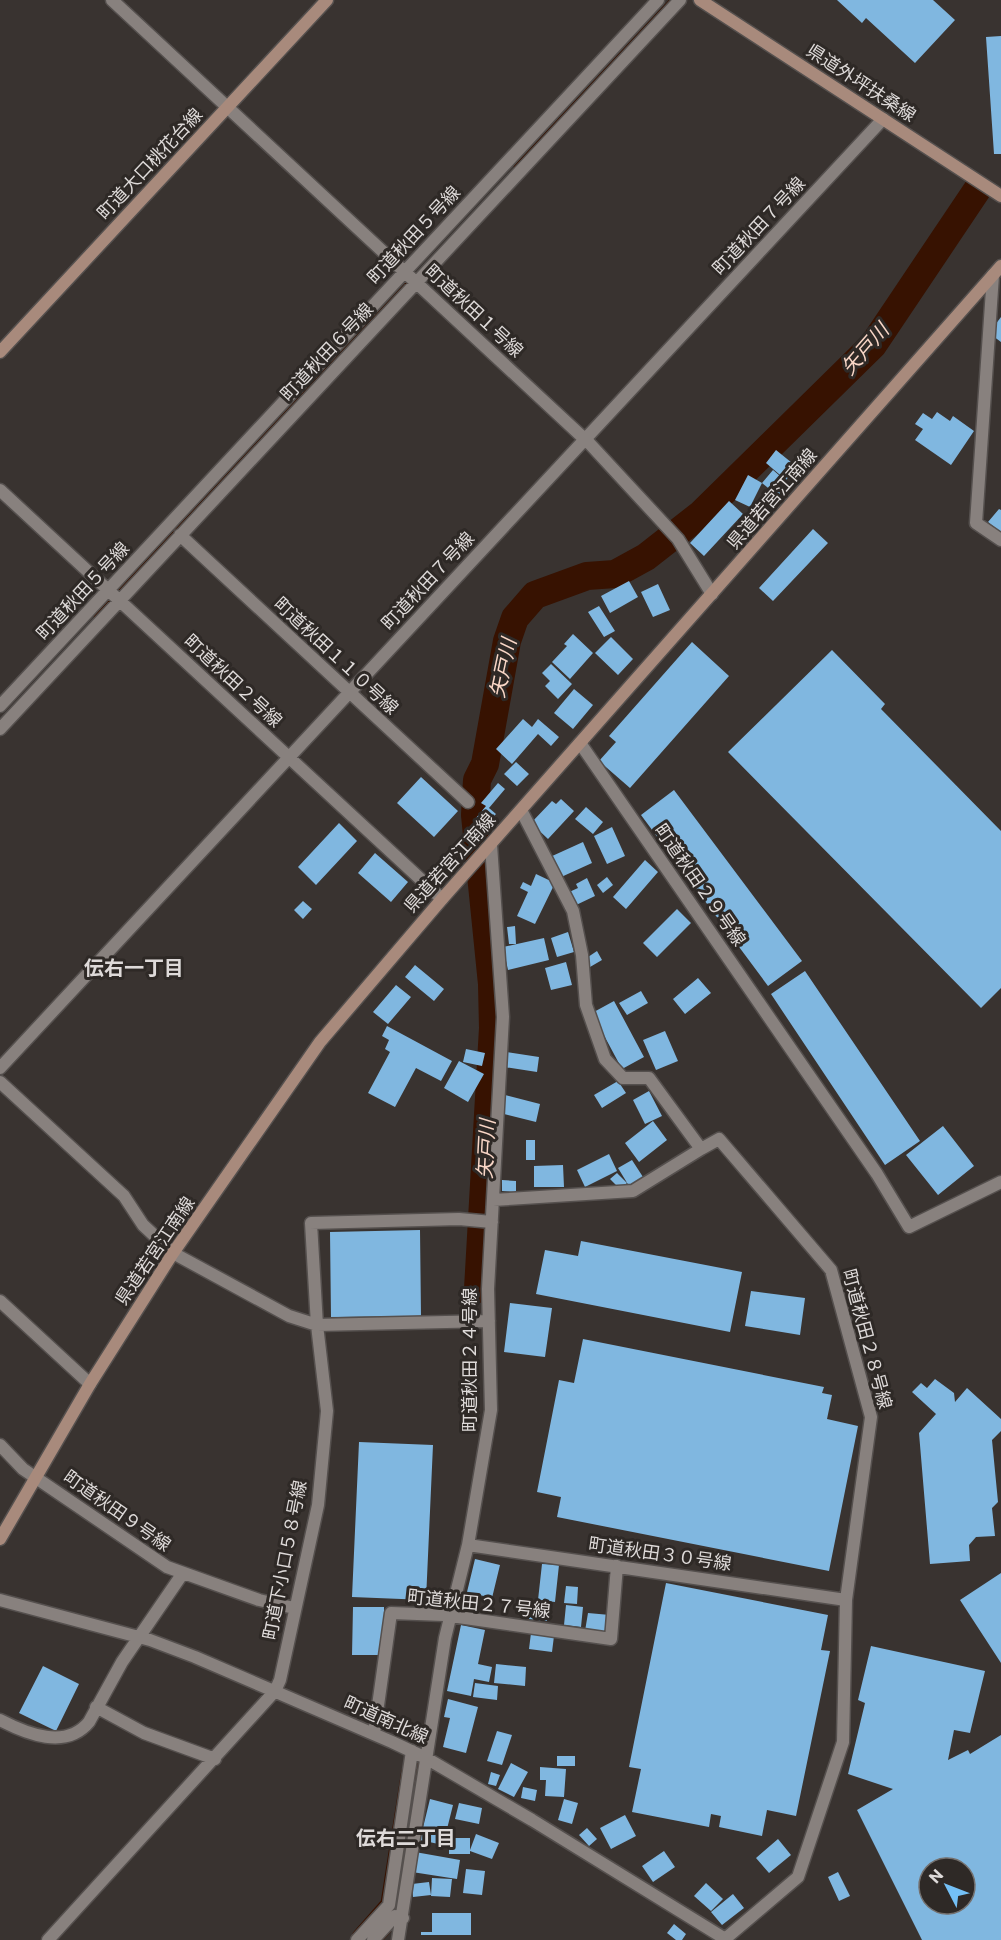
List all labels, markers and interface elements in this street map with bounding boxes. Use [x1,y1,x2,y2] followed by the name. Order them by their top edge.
[803,39,920,126] street label: 県道外坪扶桑線
[92,103,206,223] street label: 町道大口桃花台線
[707,172,809,279] street label: 町道秋田７号線
[362,181,464,288] street label: 町道秋田５号線
[421,259,528,361] street label: 町道秋田１号線
[275,298,377,405] street label: 町道秋田６号線
[836,316,894,379] water label: 矢戸川
[722,444,821,553] street label: 県道若宮江南線
[376,527,478,634] street label: 町道秋田７号線
[31,537,133,644] street label: 町道秋田５号線
[270,592,403,719] street label: 町道秋田１１０号線
[180,629,287,731] street label: 町道秋田２号線
[484,634,520,700] water label: 矢戸川
[399,808,500,917] street label: 県道若宮江南線
[651,819,751,950] street label: 町道秋田２９号線
[84,955,184,979] district label: 伝右一丁目
[471,1116,499,1180] water label: 矢戸川
[110,1192,199,1309] street label: 県道若宮江南線
[839,1266,897,1411] street label: 町道秋田２８号線
[458,1288,480,1432] street label: 町道秋田２４号線
[60,1465,175,1555] street label: 町道秋田９号線
[258,1478,310,1641] street label: 町道下小口５８号線
[587,1532,733,1574] street label: 町道秋田３０号線
[406,1585,552,1621] street label: 町道秋田２７号線
[341,1691,432,1747] street label: 町道南北線
[356,1825,456,1849] district label: 伝右二丁目
[917,1856,977,1916] north arrow
[924,1865,947,1886] text: N

